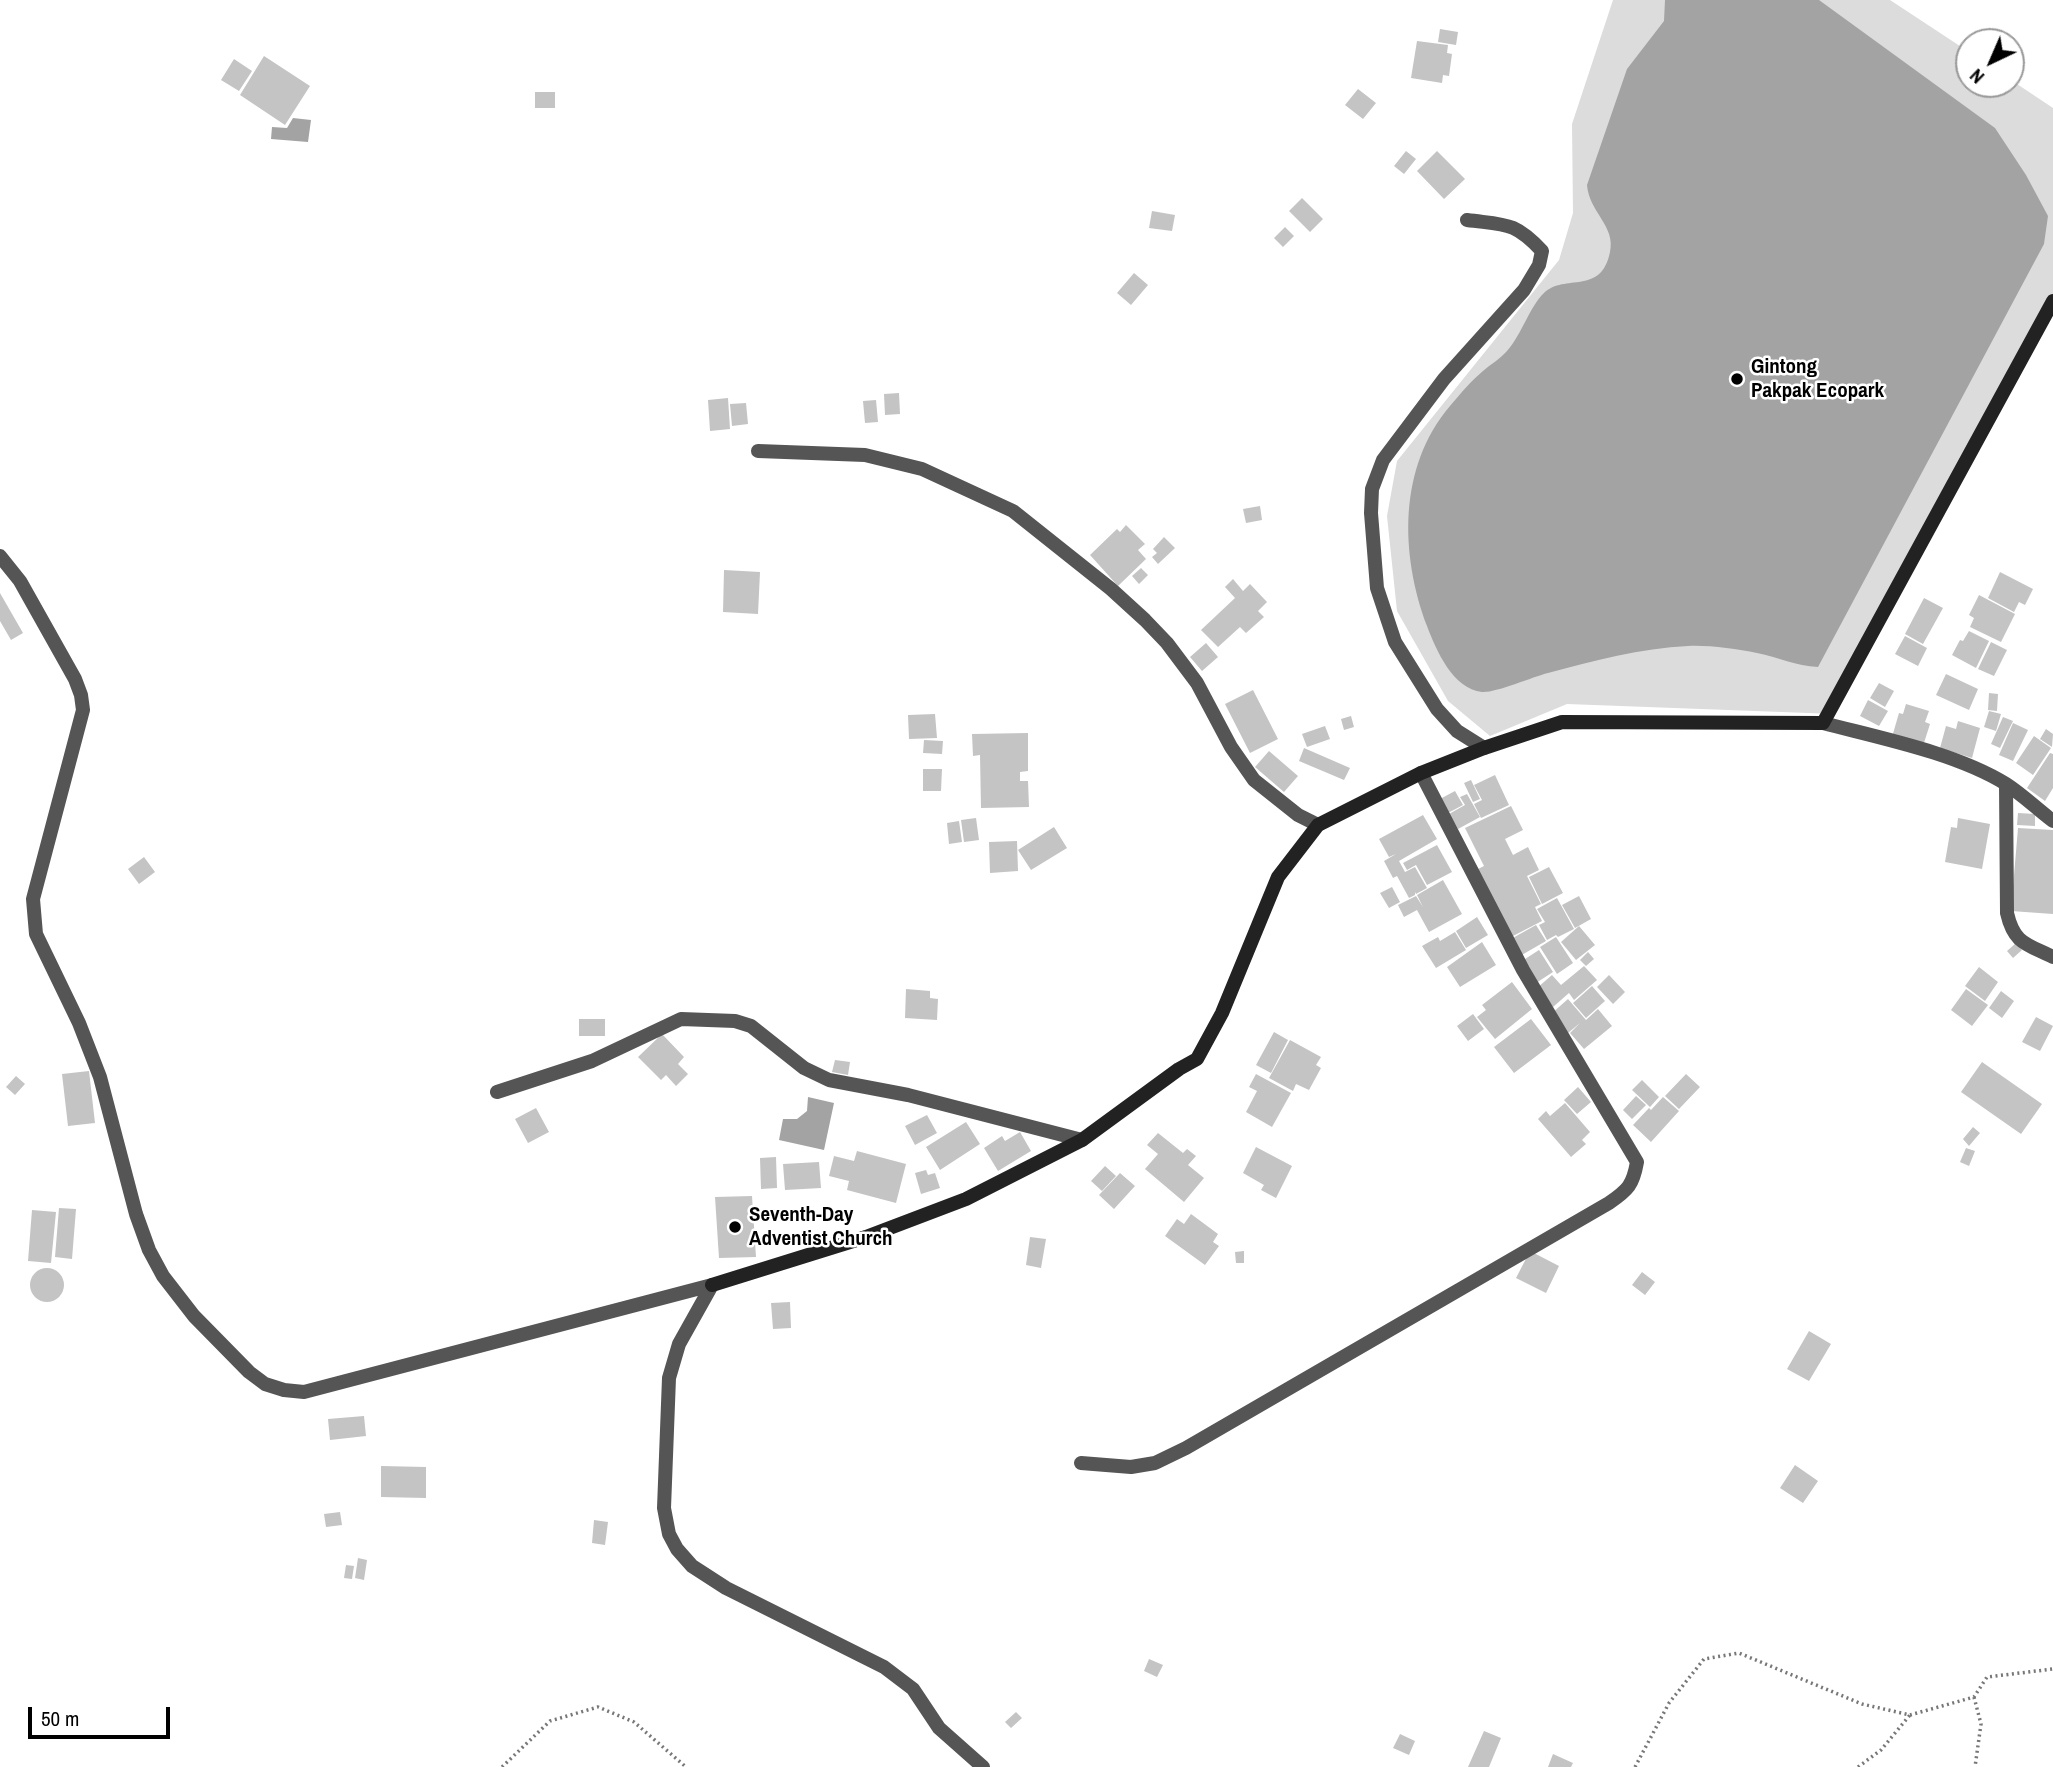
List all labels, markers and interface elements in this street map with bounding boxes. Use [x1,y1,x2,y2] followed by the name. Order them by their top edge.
[1955,28,2025,98] north arrow
[1964,63,1990,90] text: N
[1751,354,1884,404] place label: Gintong Pakpak Ecopark
[1729,371,1745,387] marker: Gintong Pakpak Ecopark
[749,1202,893,1252] place label: Seventh-Day Adventist Church
[727,1219,743,1235] marker: Seventh-Day Adventist Church
[32,1694,173,1738] scale bar
[41,1704,79,1733] text: 50 m

